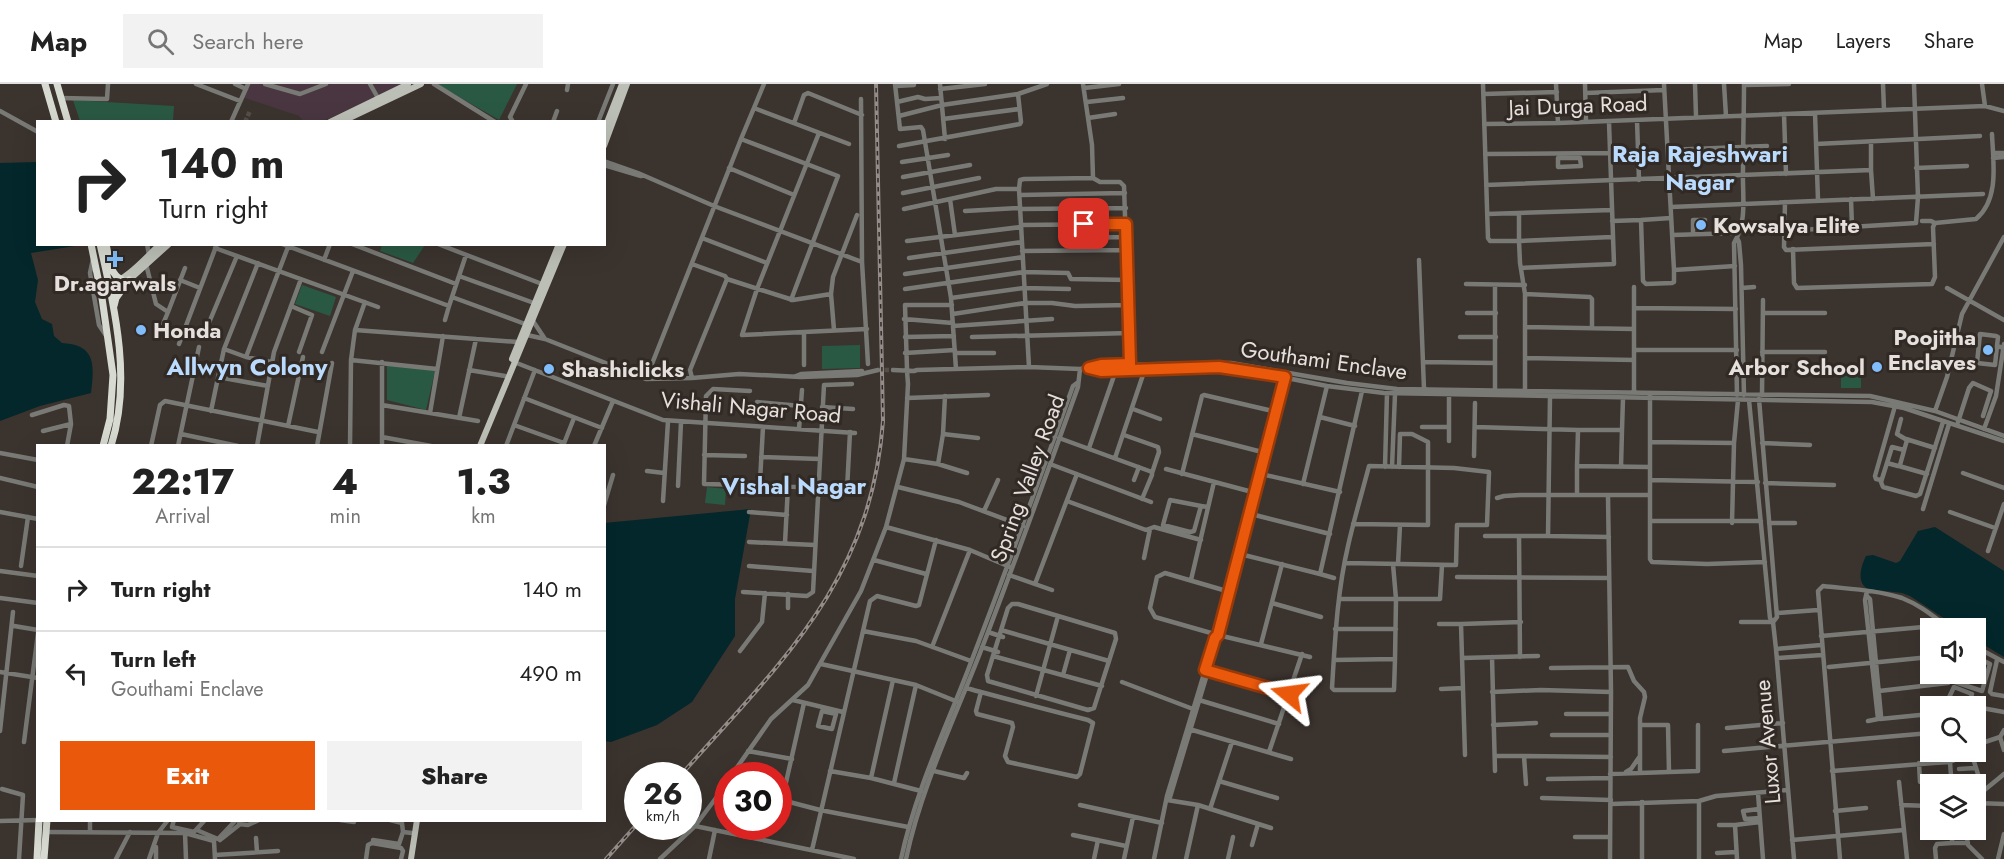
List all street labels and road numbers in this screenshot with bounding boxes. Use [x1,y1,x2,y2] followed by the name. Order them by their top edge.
[1505,87,1648,124] street label: Jai Durga Road
[1239,332,1409,388] street label: Gouthami Enclave
[659,383,843,431] street label: Vishali Nagar Road
[982,390,1072,566] street label: Spring Valley Road
[1746,679,1788,805] street label: Luxor Avenue

